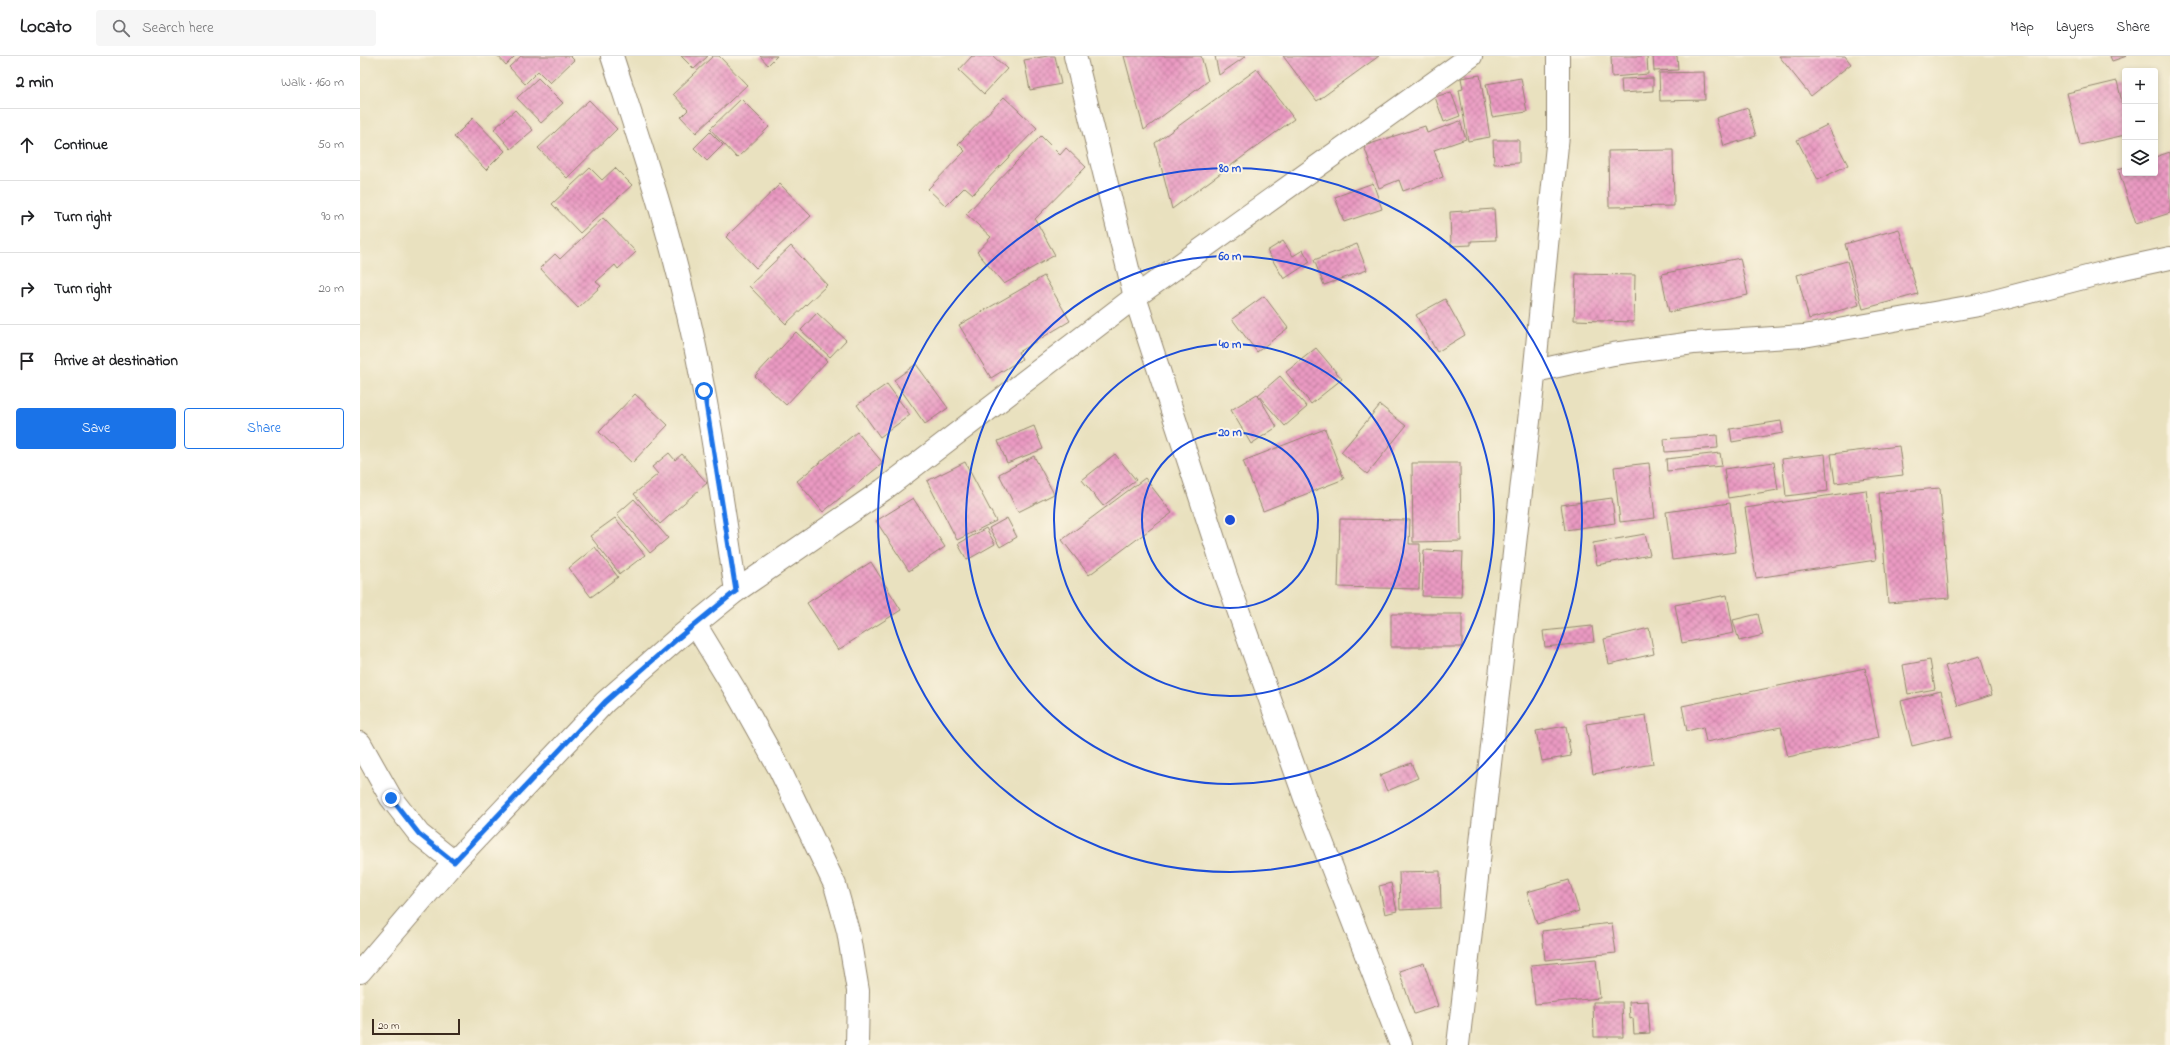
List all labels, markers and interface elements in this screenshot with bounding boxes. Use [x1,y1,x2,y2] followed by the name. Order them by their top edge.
[96,10,376,46] search box
[20,14,72,41] text: Locato
[110,17,132,39] icon: search
[142,17,214,39] text: Search here
[2010,17,2034,38] text: Map
[2056,17,2094,38] text: Layers
[2116,17,2150,38] text: Share
[2122,68,2158,176] map controls
[2122,68,2158,104] button: +
[16,70,53,95] text: 2 min
[281,73,344,92] text: Walk · 160 m
[2122,104,2158,140] button: −
[16,134,38,156] icon: ahead
[54,134,108,156] text: Continue
[318,135,344,154] text: 50 m
[2122,140,2158,176] button: layers
[1218,160,1242,178] text: 80 m
[16,206,38,228] icon: right
[54,206,112,228] text: Turn right
[321,207,344,226] text: 90 m
[1218,248,1242,266] text: 60 m
[16,278,38,300] icon: right
[54,278,112,300] text: Turn right
[319,279,344,298] text: 20 m
[1218,336,1242,354] text: 40 m
[16,350,38,372] icon: arrive
[54,350,178,372] text: Arrive at destination
[695,382,713,400] route start
[16,408,176,449] button: Save
[184,408,344,449] button: Share
[1217,424,1242,442] text: 20 m
[1223,513,1237,527] centre of rings
[382,789,400,807] route end
[372,1017,460,1036] scale bar
[378,1018,400,1034] text: 20 m

